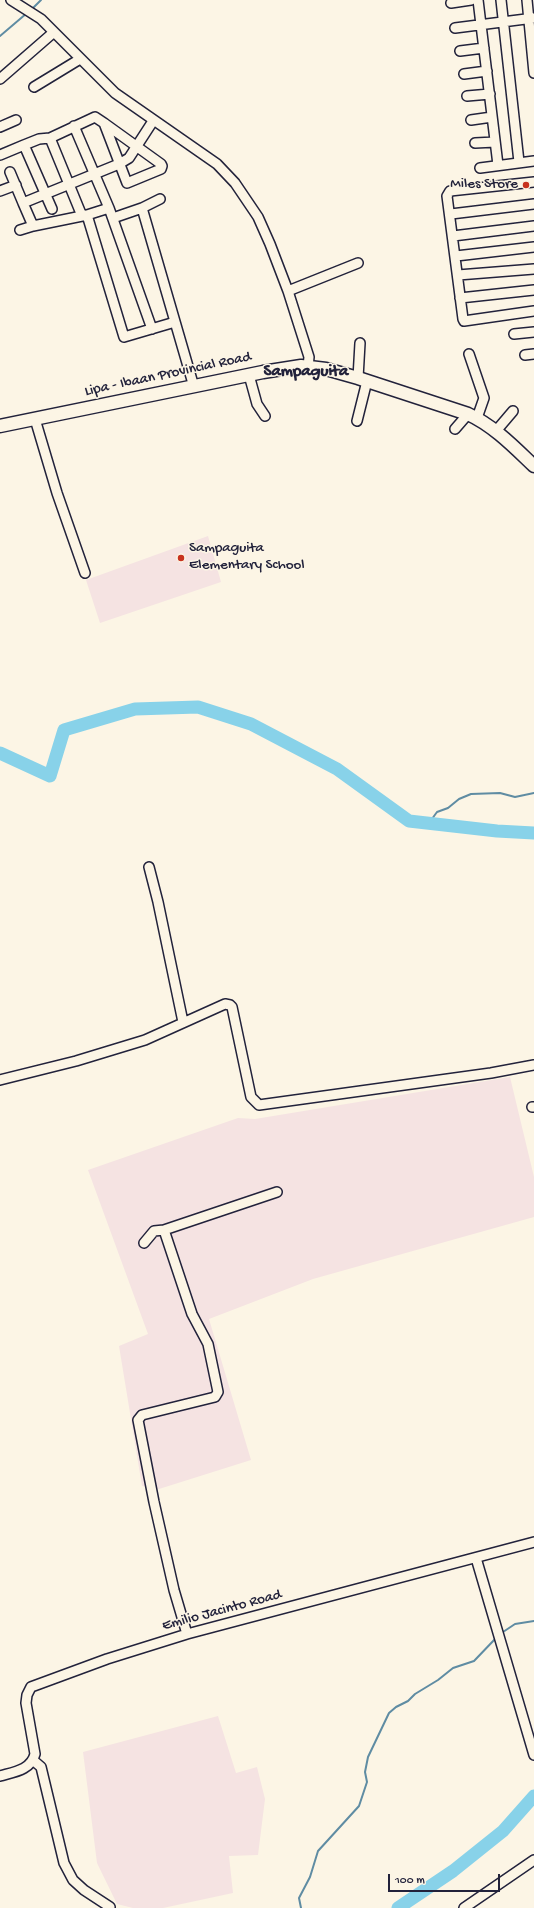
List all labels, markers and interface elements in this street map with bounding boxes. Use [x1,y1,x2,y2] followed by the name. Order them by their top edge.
[450,176,518,194] place label: Miles Store
[521,180,531,190] marker: Miles Store
[83,349,253,401] street label: Lipa - Ibaan Provincial Road
[264,362,348,382] district label: Sampaguita
[189,540,305,575] place label: Sampaguita Elementary School
[176,553,186,563] marker: Sampaguita Elementary School
[160,1586,284,1636] street label: Emilio Jacinto Road
[390,1866,502,1892] scale bar
[395,1874,425,1888] text: 100 m

